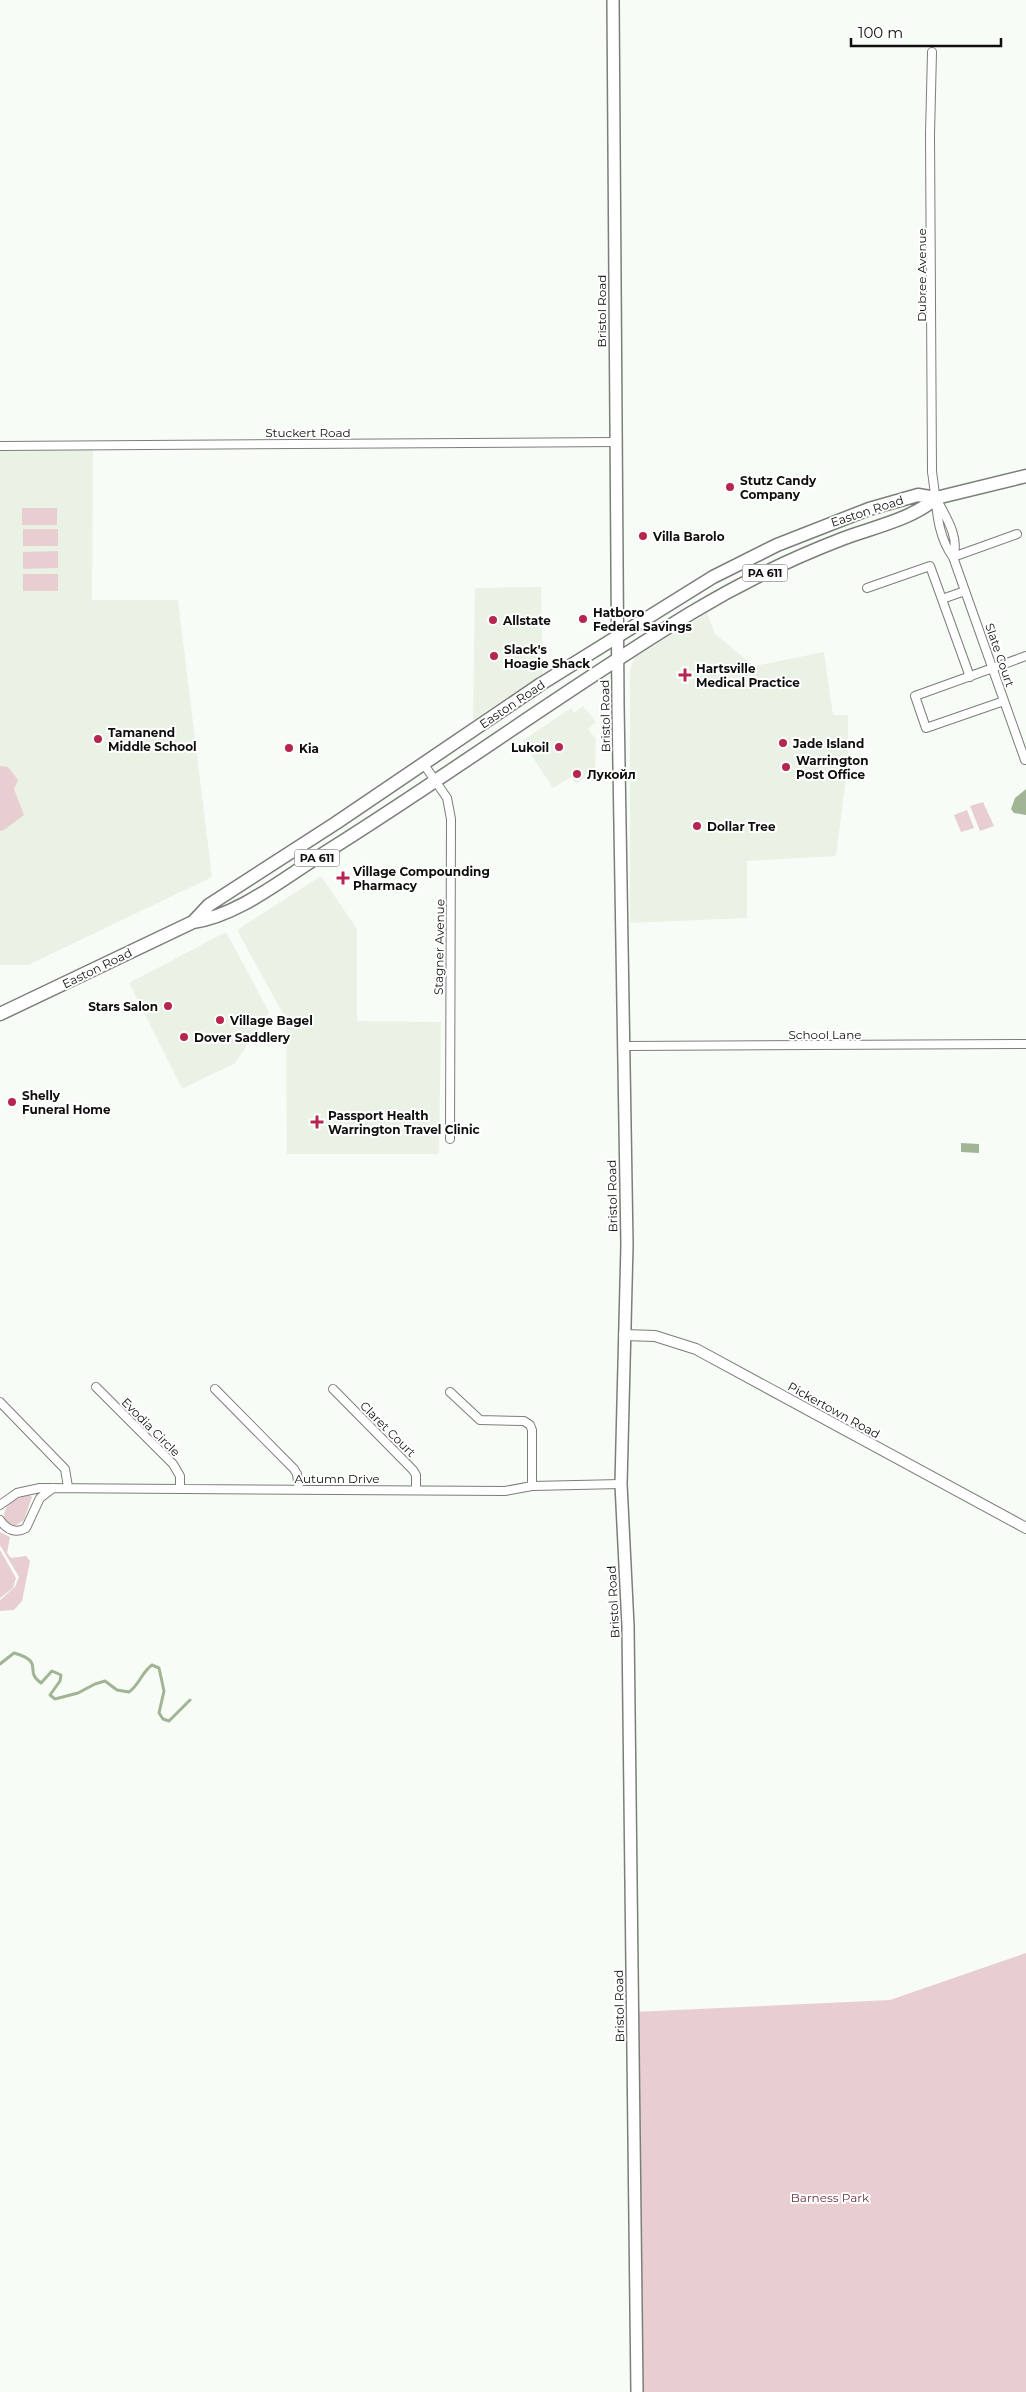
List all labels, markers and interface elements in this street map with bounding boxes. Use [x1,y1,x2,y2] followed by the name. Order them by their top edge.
[851,15,1001,47] scale bar
[858,23,903,42] text: 100 m
[914,228,929,322] street label: Dubree Avenue
[594,275,609,347] street label: Bristol Road
[265,425,351,440] street label: Stuckert Road
[740,473,817,502] place label: Stutz Candy Company
[724,481,736,493] marker: Stutz Candy Company
[829,492,905,530] street label: Easton Road
[652,529,725,544] place label: Villa Barolo
[637,530,649,542] marker: Villa Barolo
[742,564,788,582] road number: PA 611
[593,605,693,634] place label: Hatboro Federal Savings
[502,613,551,628] place label: Allstate
[577,613,589,625] marker: Hatboro Federal Savings
[487,614,499,626] marker: Allstate
[982,621,1018,689] street label: Slate Court
[504,642,590,671] place label: Slack's Hoagie Shack
[488,650,500,662] marker: Slack's Hoagie Shack
[696,661,800,690] place label: Hartsville Medical Practice
[678,668,692,682] marker: Hartsville Medical Practice
[476,677,548,731] street label: Easton Road
[597,679,613,753] street label: Bristol Road
[108,725,197,754] place label: Tamanend Middle School
[92,733,104,745] marker: Tamanend Middle School
[792,736,864,751] place label: Jade Island
[777,737,789,749] marker: Jade Island
[511,740,549,755] place label: Lukoil
[299,741,319,756] place label: Kia
[553,741,565,753] marker: Lukoil
[283,742,295,754] marker: Kia
[796,753,868,782] place label: Warrington Post Office
[780,761,792,773] marker: Warrington Post Office
[587,767,636,782] place label: Лукойл
[571,768,583,780] marker: Лукойл
[707,819,776,834] place label: Dollar Tree
[691,820,703,832] marker: Dollar Tree
[294,850,340,866] road number: PA 611
[352,864,490,893] place label: Village Compounding Pharmacy
[337,872,349,884] marker: Village Compounding Pharmacy
[431,899,447,995] street label: Stagner Avenue
[60,945,134,991] street label: Easton Road
[88,999,158,1014] place label: Stars Salon
[162,1000,174,1012] marker: Stars Salon
[229,1013,313,1028] place label: Village Bagel
[214,1014,226,1026] marker: Village Bagel
[788,1027,862,1042] street label: School Lane
[194,1030,291,1045] place label: Dover Saddlery
[178,1031,190,1043] marker: Dover Saddlery
[22,1088,111,1117] place label: Shelly Funeral Home
[6,1096,18,1108] marker: Shelly Funeral Home
[328,1108,480,1137] place label: Passport Health Warrington Travel Clinic
[310,1115,324,1129] marker: Passport Health Warrington Travel Clinic
[604,1159,620,1233] street label: Bristol Road
[785,1379,883,1441] street label: Pickertown Road
[119,1395,183,1459] street label: Evodia Circle
[357,1398,419,1460] street label: Claret Court
[295,1471,379,1486] street label: Autumn Drive
[604,1565,622,1639] street label: Bristol Road
[611,1969,627,2043] street label: Bristol Road
[791,2190,870,2205] park label: Barness Park

